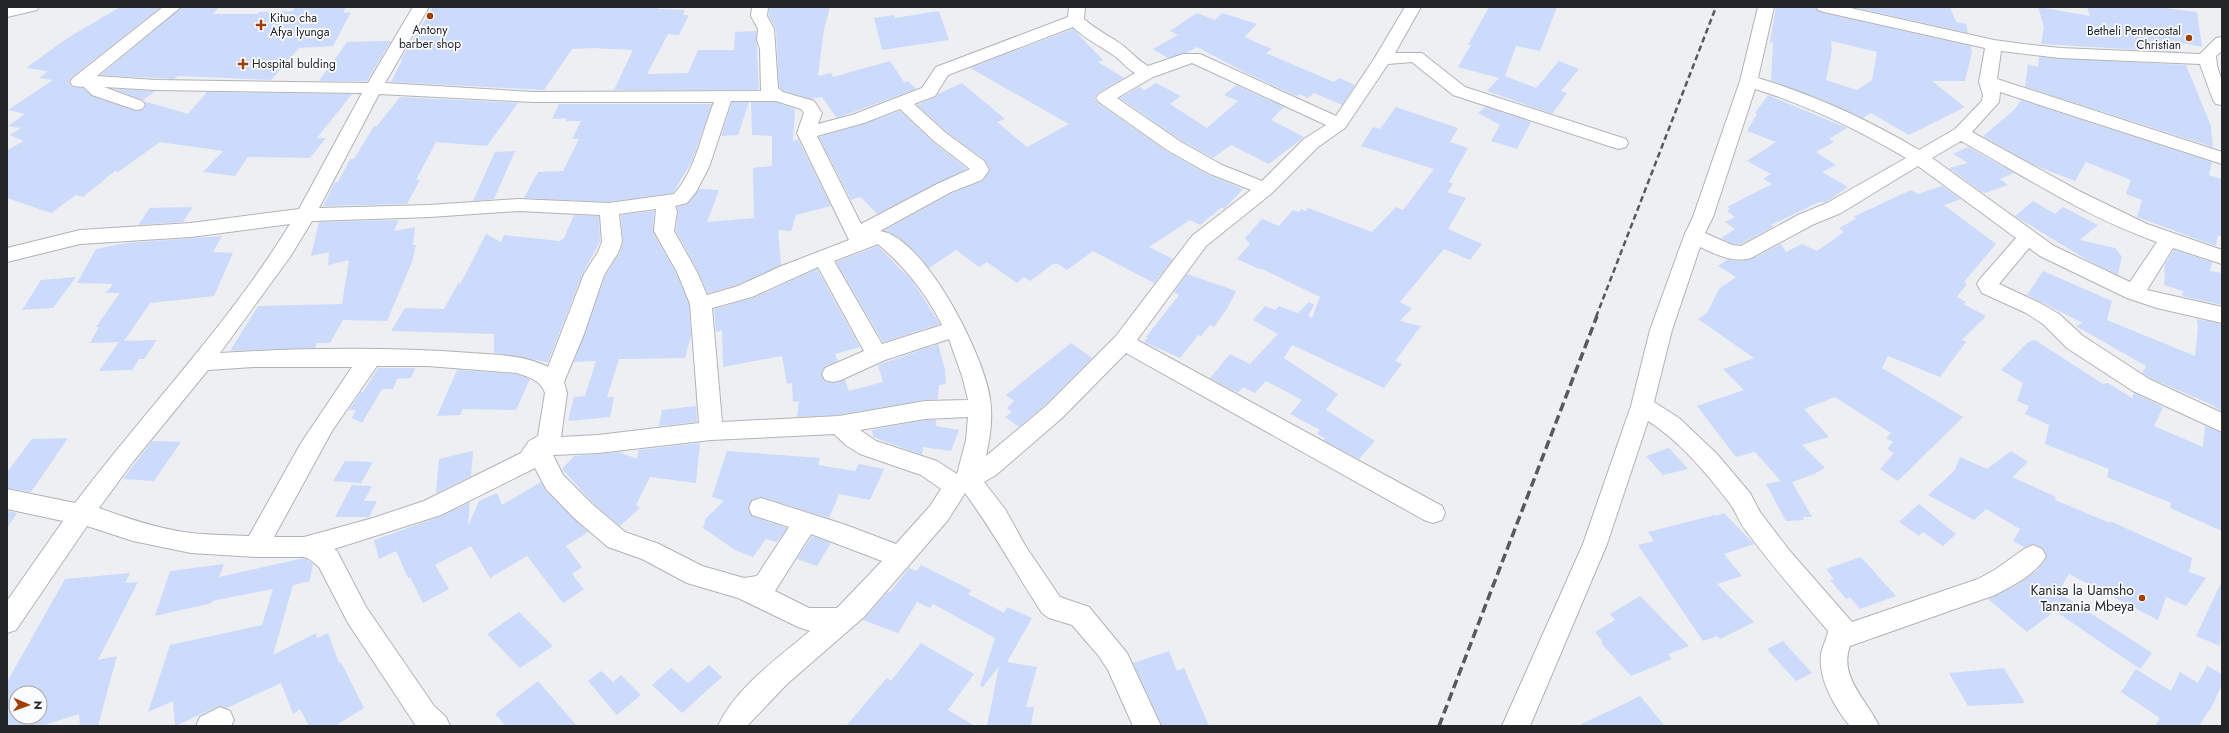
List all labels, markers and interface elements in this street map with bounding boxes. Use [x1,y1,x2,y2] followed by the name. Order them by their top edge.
[270,9,330,41] place label: Kituo cha Afya Iyunga
[425,11,435,21] marker: Antony barber shop
[255,19,267,31] marker: Kituo cha Afya Iyunga
[399,21,461,53] place label: Antony barber shop
[2087,22,2181,54] place label: Betheli Pentecostal Christian
[2184,33,2194,43] marker: Betheli Pentecostal Christian
[252,55,336,73] place label: Hospital bulding
[237,58,249,70] marker: Hospital bulding
[2031,580,2134,616] place label: Kanisa la Uamsho Tanzania Mbeya
[2137,593,2147,603] marker: Kanisa la Uamsho Tanzania Mbeya
[8,685,48,725] north arrow
[30,701,46,710] text: N

